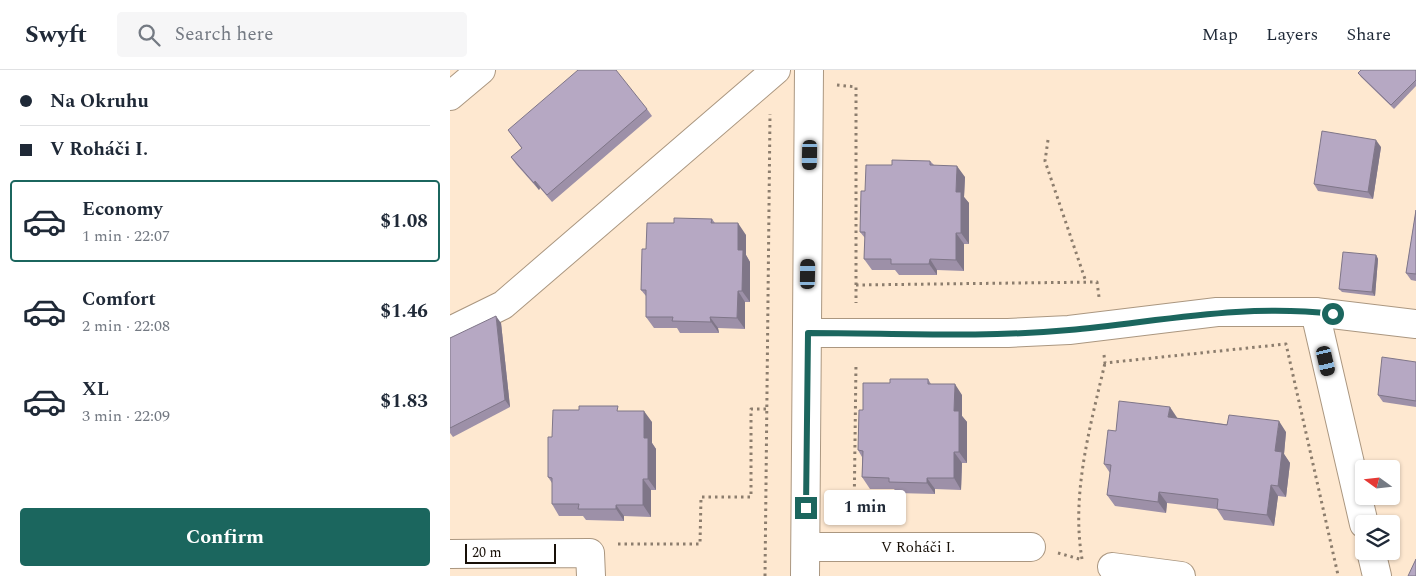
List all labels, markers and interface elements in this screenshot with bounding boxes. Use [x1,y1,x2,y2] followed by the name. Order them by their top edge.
[117,12,467,57] search box
[25,17,87,53] text: Swyft
[175,20,273,49] text: Search here
[135,21,163,49] icon: search
[1202,21,1238,48] text: Map
[1266,21,1318,48] text: Layers
[1346,21,1391,48] text: Share
[50,87,149,116] text: Na Okruhu
[50,135,148,164] text: V Roháči I.
[802,140,817,170] car
[82,195,163,224] text: Economy
[22,199,67,244] icon: car
[380,207,428,236] text: $1.08
[82,224,170,248] text: 1 min · 22:07
[800,259,815,289] car
[82,285,156,314] text: Comfort
[22,289,67,334] icon: car
[380,297,428,326] text: $1.46
[1322,303,1344,325] route start
[82,314,170,338] text: 2 min · 22:08
[1315,345,1336,377] car
[82,375,109,404] text: XL
[22,379,67,424] icon: car
[380,387,428,416] text: $1.83
[82,404,170,428] text: 3 min · 22:09
[1355,460,1400,505] north arrow
[1355,460,1400,560] map controls
[824,490,906,526] callout: 1 min
[844,495,886,519] text: 1 min
[795,497,817,519] route end
[20,508,430,566] button: Confirm
[1355,515,1400,560] button: layers
[881,536,955,559] street label: V Roháči I.
[465,541,556,564] scale bar
[472,542,502,563] text: 20 m

